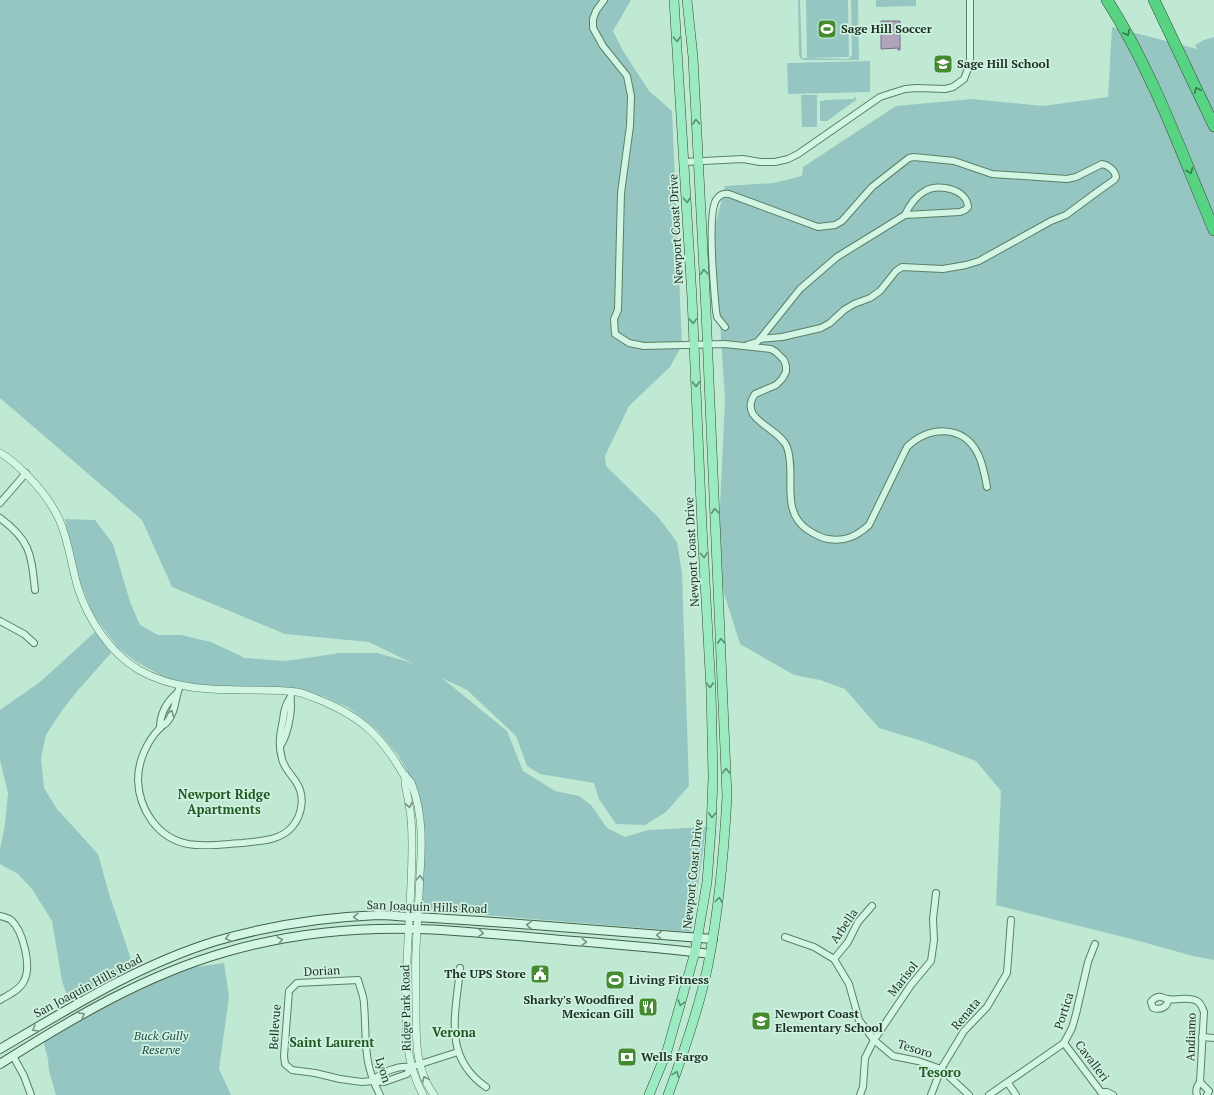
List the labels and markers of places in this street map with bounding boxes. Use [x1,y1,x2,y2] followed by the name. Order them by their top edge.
[816,18,838,40] sports icon: Sage Hill Soccer
[841,21,933,36] place label: Sage Hill Soccer
[932,53,954,75] school or university icon: Sage Hill School
[957,56,1050,71] place label: Sage Hill School
[529,963,551,985] public building icon: The UPS Store
[444,966,527,981] place label: The UPS Store
[604,969,626,991] sports icon: Living Fitness
[629,972,709,987] place label: Living Fitness
[523,992,635,1021] place label: Sharky's Woodfired Mexican Gill
[637,996,659,1018] restaurant icon: Sharky's Woodfired Mexican Gill
[775,1006,883,1035] place label: Newport Coast Elementary School
[750,1010,772,1032] school or university icon: Newport Coast Elementary School
[616,1046,638,1068] bank icon: Wells Fargo
[641,1049,708,1064] place label: Wells Fargo

